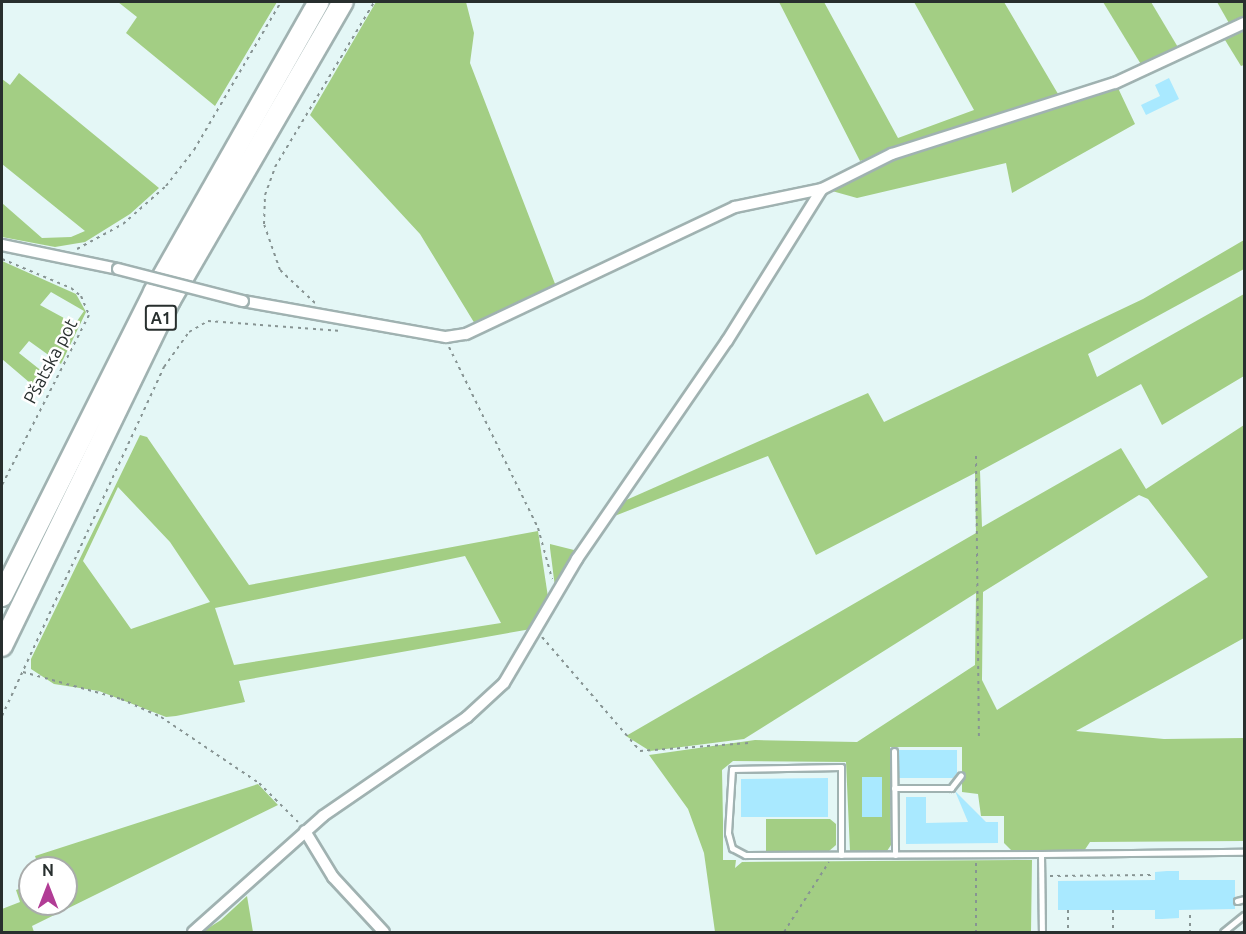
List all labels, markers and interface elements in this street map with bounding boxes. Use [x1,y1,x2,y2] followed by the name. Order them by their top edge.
[144,305,178,331] road number: A1
[19,315,81,407] street label: Pšatska pot
[18,856,78,916] north arrow
[42,861,54,879] text: N

